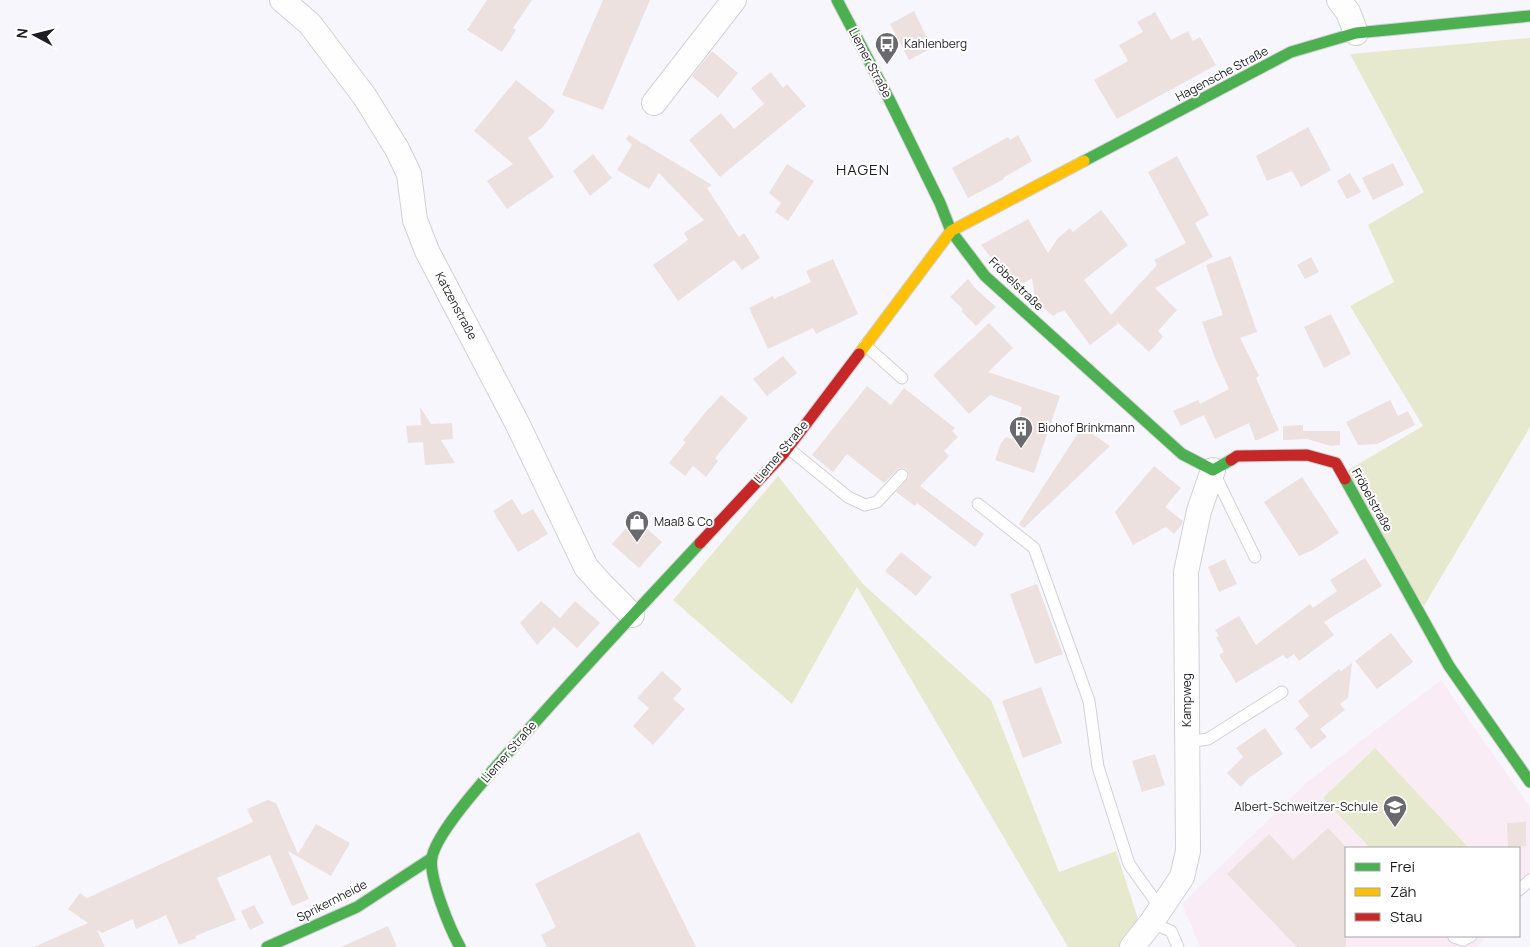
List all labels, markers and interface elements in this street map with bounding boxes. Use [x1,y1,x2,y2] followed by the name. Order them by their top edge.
[10,10,60,60] north arrow
[845,25,896,101] street label: Liemer Straße
[12,27,32,40] text: N
[874,31,900,65] bus stop icon: Kahlenberg
[904,35,967,52] place label: Kahlenberg
[1172,42,1271,105] street label: Hagensche Straße
[836,159,890,180] district label: HAGEN
[985,253,1048,314] street label: Fröbelstraße
[431,269,481,343] street label: Katzenstraße
[1008,415,1034,449] building icon: Biohof Brinkmann
[749,417,812,487] street label: Liemer Straße
[1038,419,1135,436] place label: Biohof Brinkmann
[1348,465,1397,535] street label: Fröbelstraße
[624,509,650,543] shop icon: Maaß & Co
[654,513,713,530] place label: Maaß & Co
[1178,673,1195,727] street label: Kampweg
[477,717,540,786] street label: Liemer Straße
[1382,794,1408,828] school or university icon: Albert-Schweitzer-Schule
[1234,798,1378,815] place label: Albert-Schweitzer-Schule
[1345,847,1520,937] legend
[1390,856,1415,877] text: Frei
[294,876,370,926] street label: Sprikernheide
[1390,881,1417,902] text: Zäh
[1390,906,1423,927] text: Stau

